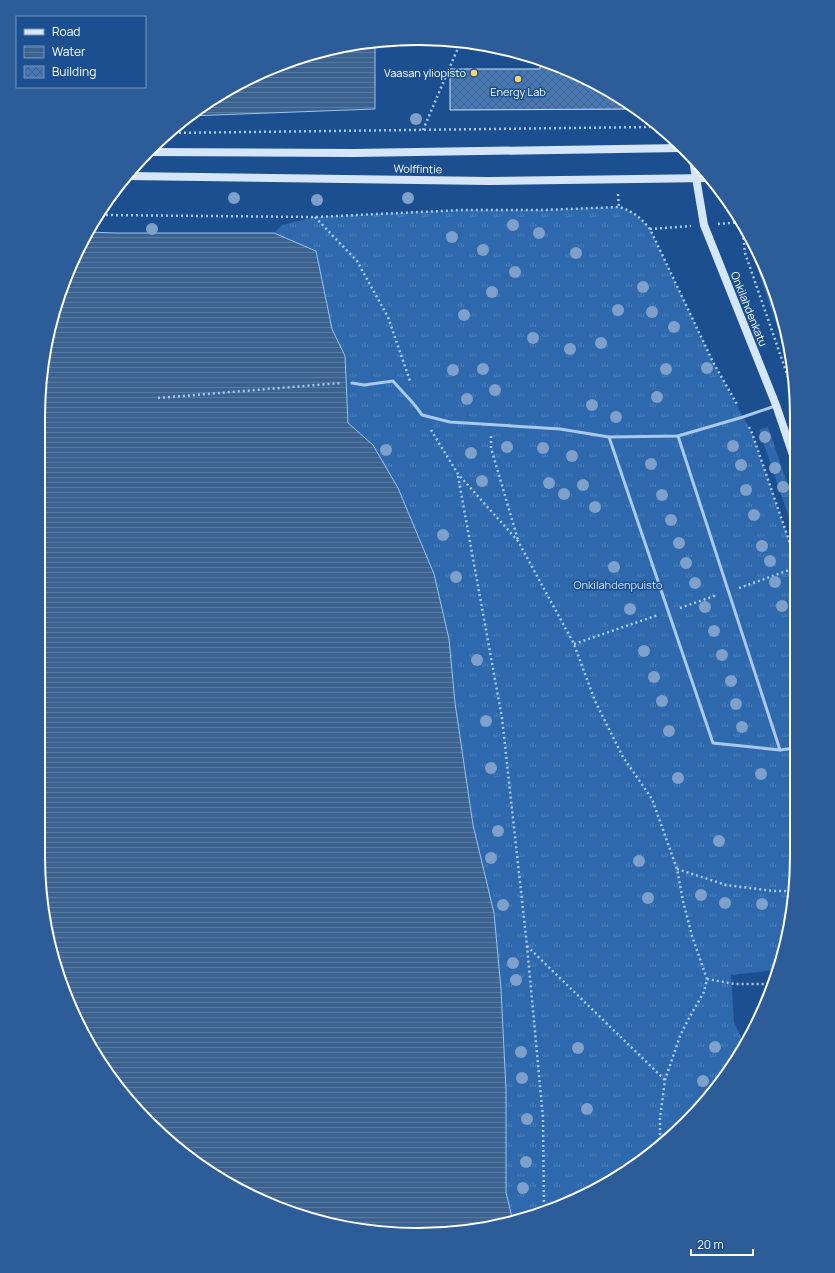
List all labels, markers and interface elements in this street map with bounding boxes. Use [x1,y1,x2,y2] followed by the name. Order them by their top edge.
[16,16,146,88] legend
[52,23,80,40] text: Road
[52,43,86,60] text: Water
[52,63,96,80] text: Building
[384,65,466,80] place label: Vaasan yliopisto
[469,68,479,78] marker: Vaasan yliopisto
[513,74,523,84] marker: Energy Lab
[490,84,546,99] place label: Energy Lab
[394,161,443,176] street label: Wolffintie
[728,269,771,349] street label: Onkilahdenkatu
[573,577,663,592] park label: Onkilahdenpuisto
[691,1231,753,1257] scale bar
[697,1236,724,1253] text: 20 m

